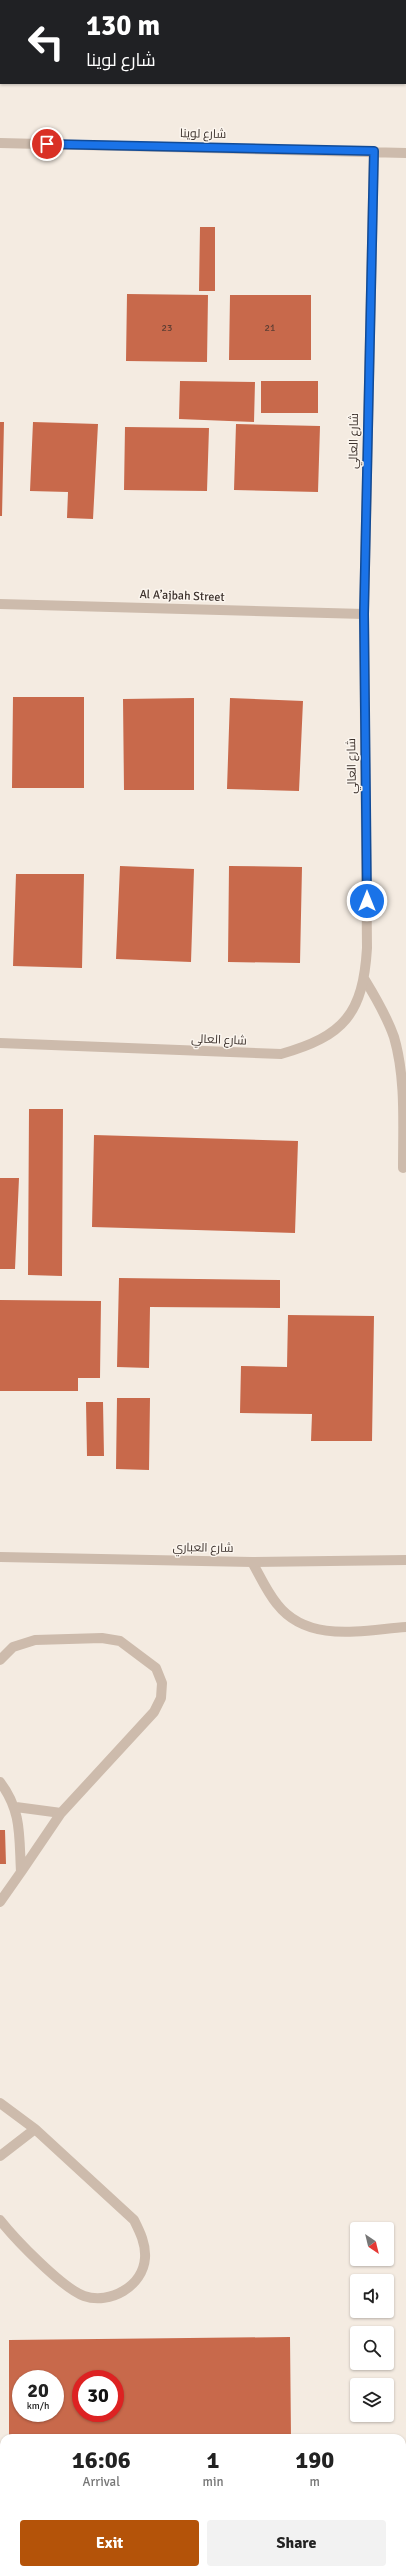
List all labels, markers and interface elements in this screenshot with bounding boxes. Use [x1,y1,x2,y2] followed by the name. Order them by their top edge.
[86,9,160,43] text: 130 m
[20,16,72,68] icon: left
[86,49,156,71] text: شارع لوينا
[180,126,226,142] street label: شارع لوينا
[30,127,64,161] pin
[36,133,58,155] icon: arrive
[162,322,172,334] house number: 23
[265,322,275,334] house number: 21
[346,413,364,469] street label: شارع العالي
[139,587,225,605] street label: Al A’ajbah Street
[344,738,362,794] street label: شارع العالي
[346,880,388,922] position arrow
[191,1032,247,1050] street label: شارع العالي
[172,1540,234,1558] street label: شارع العباري
[350,2222,394,2266] north arrow
[350,2222,394,2422] map controls
[350,2274,394,2318] button: sound
[350,2326,394,2370] button: search
[72,2370,124,2422] speed limit sign: 30
[27,2378,49,2403] text: 20
[350,2378,394,2422] button: layers
[27,2400,49,2412] text: km/h
[72,2445,131,2475] text: 16:06
[207,2445,219,2475] text: 1
[295,2445,334,2475] text: 190
[83,2474,120,2490] text: Arrival
[203,2474,224,2490] text: min
[310,2474,320,2490] text: m
[20,2520,199,2566] button: Exit
[207,2520,386,2566] button: Share

